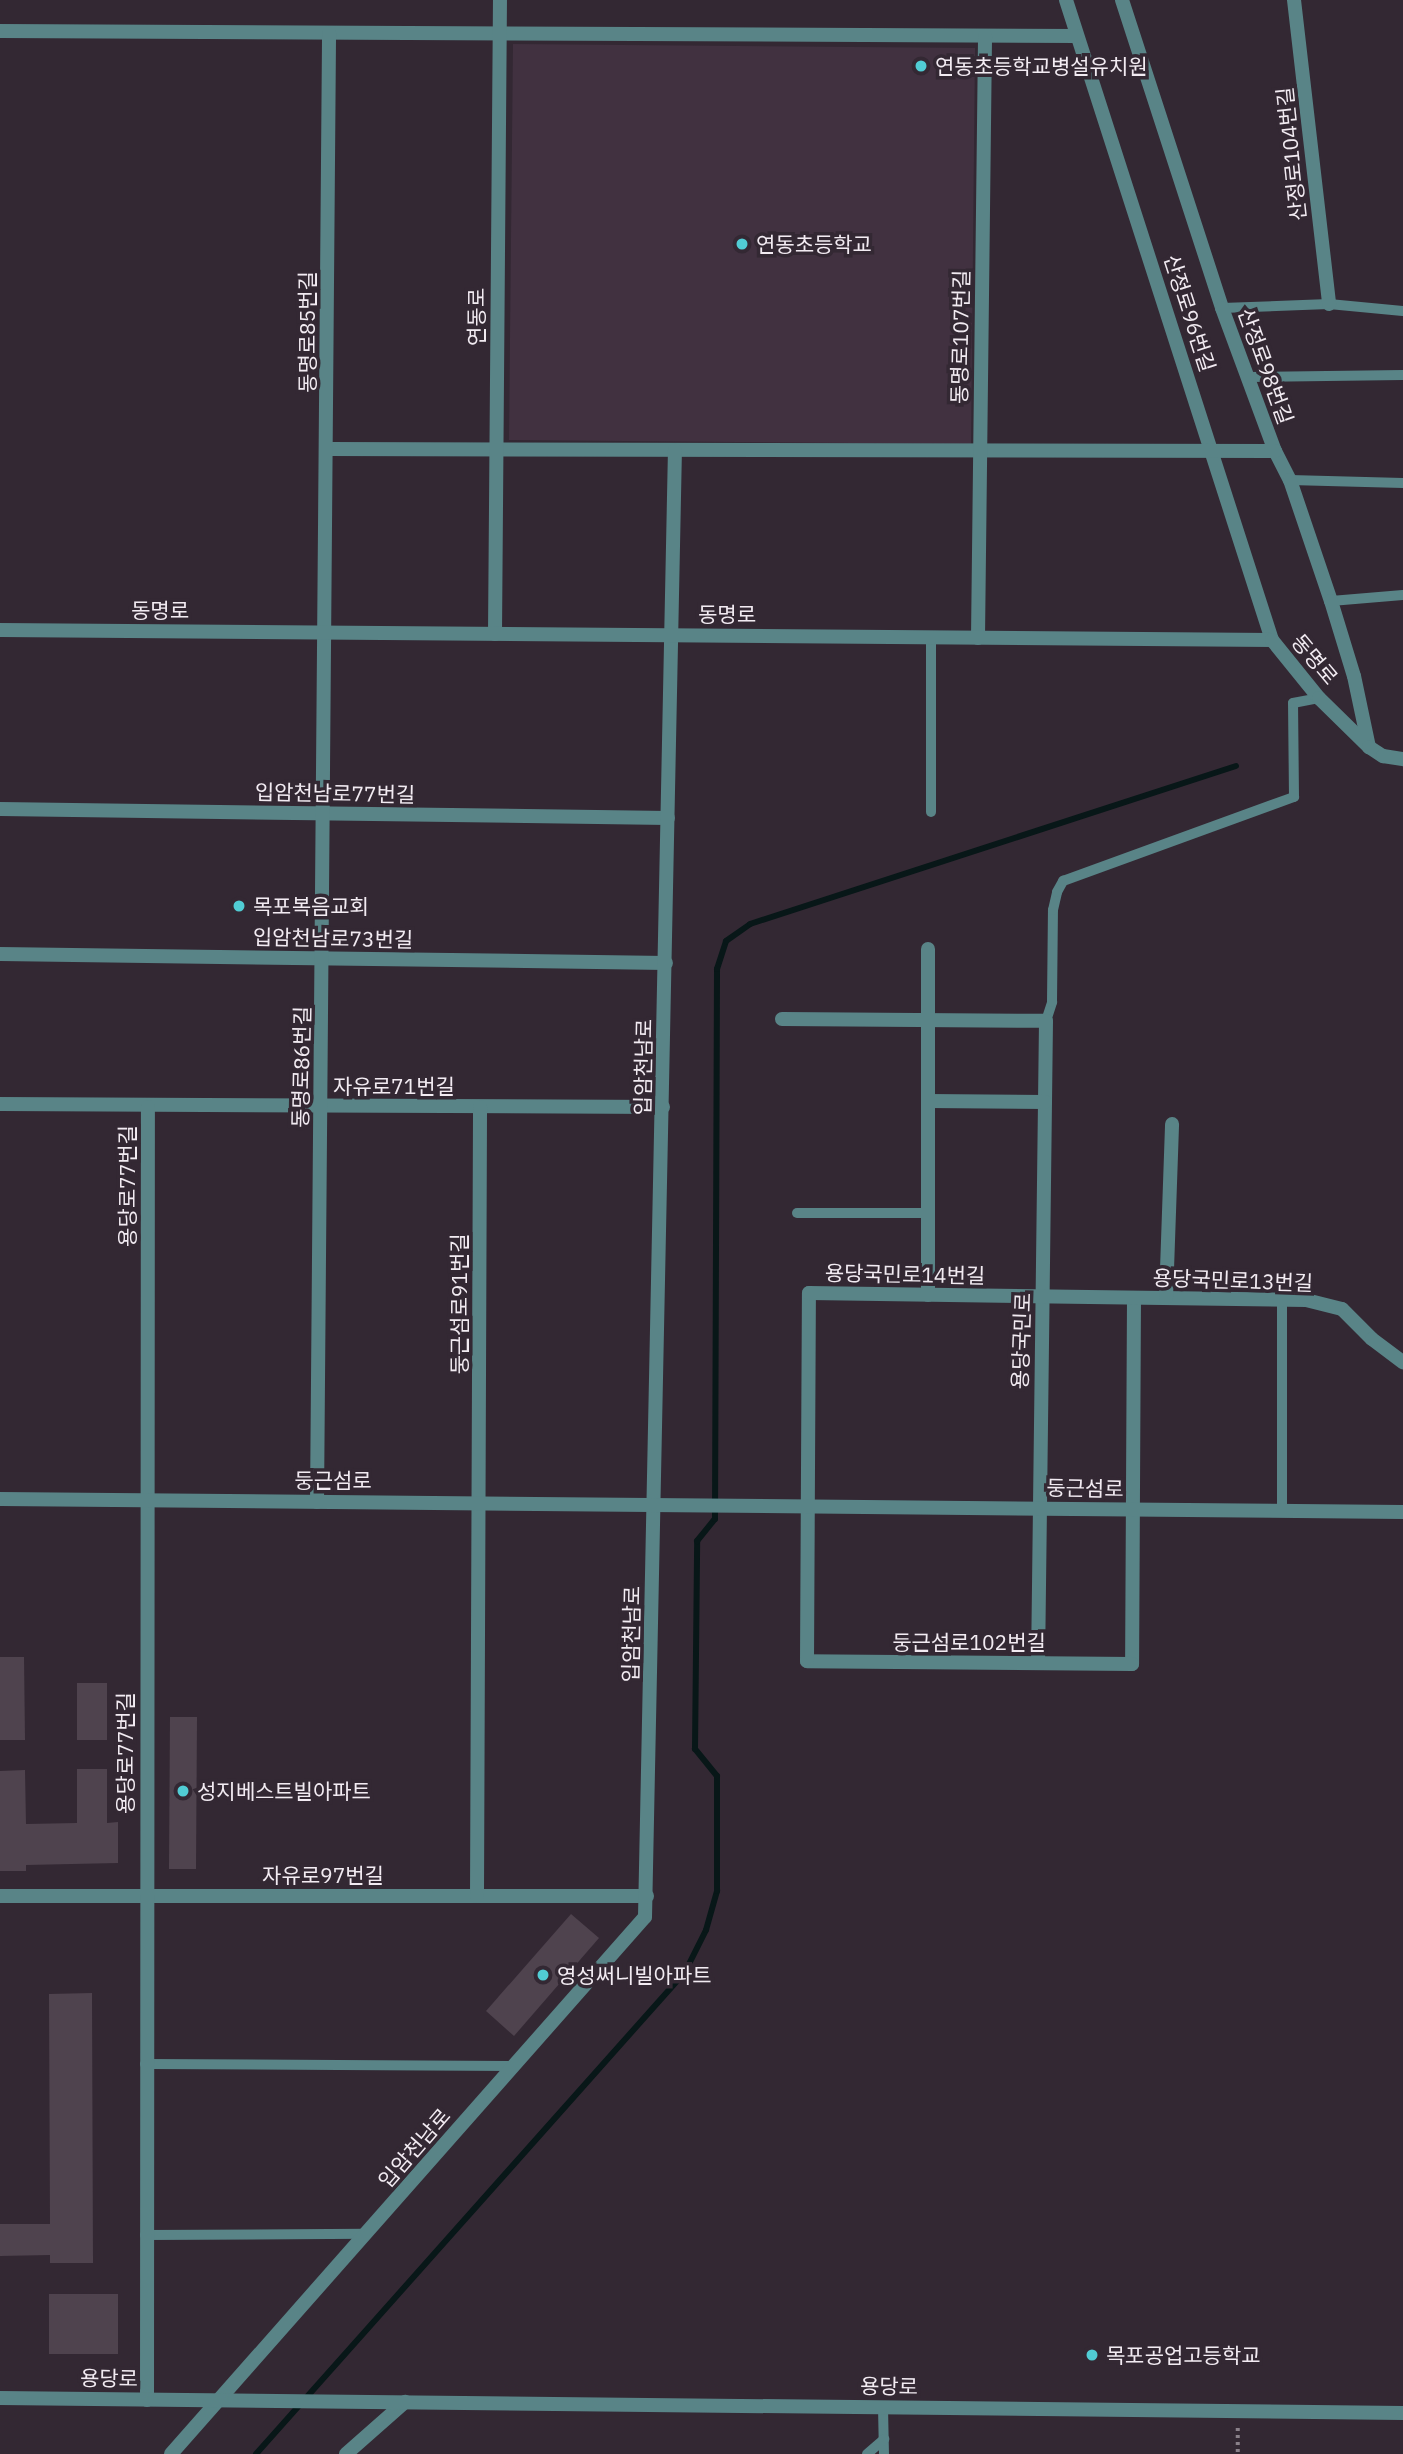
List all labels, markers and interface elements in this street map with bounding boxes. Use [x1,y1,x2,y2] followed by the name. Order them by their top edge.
[935,53,1148,79] place label: 연동초등학교병설유치원
[913,58,929,74] marker: 연동초등학교병설유치원
[1271,86,1311,222] street label: 산정로104번길
[756,231,872,257] place label: 연동초등학교
[734,236,750,252] marker: 연동초등학교
[1159,251,1221,375] street label: 산정로96번길
[946,270,974,404] street label: 동명로107번길
[294,271,320,393] street label: 동명로85번길
[463,288,489,346] street label: 연동로
[1233,304,1299,428] street label: 산정로98번길
[131,597,189,623] street label: 동명로
[698,601,756,627] street label: 동명로
[1287,629,1343,689] street label: 동명로
[255,779,415,807] street label: 입암천남로77번길
[253,893,369,919] place label: 목포복음교회
[231,898,247,914] marker: 목포복음교회
[253,924,413,952] street label: 입암천남로73번길
[287,1006,315,1128] street label: 동명로86번길
[630,1018,656,1116] street label: 입암천남로
[333,1073,455,1099] street label: 자유로71번길
[114,1125,140,1247] street label: 용당로77번길
[446,1233,472,1375] street label: 둥근섬로91번길
[825,1260,985,1288] street label: 용당국민로14번길
[1152,1265,1314,1295] street label: 용당국민로13번길
[1007,1292,1035,1390] street label: 용당국민로
[294,1467,372,1493] street label: 둥근섬로
[1046,1475,1124,1501] street label: 둥근섬로
[618,1585,644,1683] street label: 입암천남로
[892,1629,1046,1655] street label: 둥근섬로102번길
[112,1692,138,1814] street label: 용당로77번길
[197,1778,371,1804] place label: 성지베스트빌아파트
[175,1783,191,1799] marker: 성지베스트빌아파트
[262,1862,384,1888] street label: 자유로97번길
[557,1962,712,1988] place label: 영성써니빌아파트
[535,1967,551,1983] marker: 영성써니빌아파트
[373,2103,455,2193] street label: 입암천남로
[1106,2342,1261,2368] place label: 목포공업고등학교
[1084,2347,1100,2363] marker: 목포공업고등학교
[80,2365,138,2391] street label: 용당로
[860,2373,918,2399] street label: 용당로

